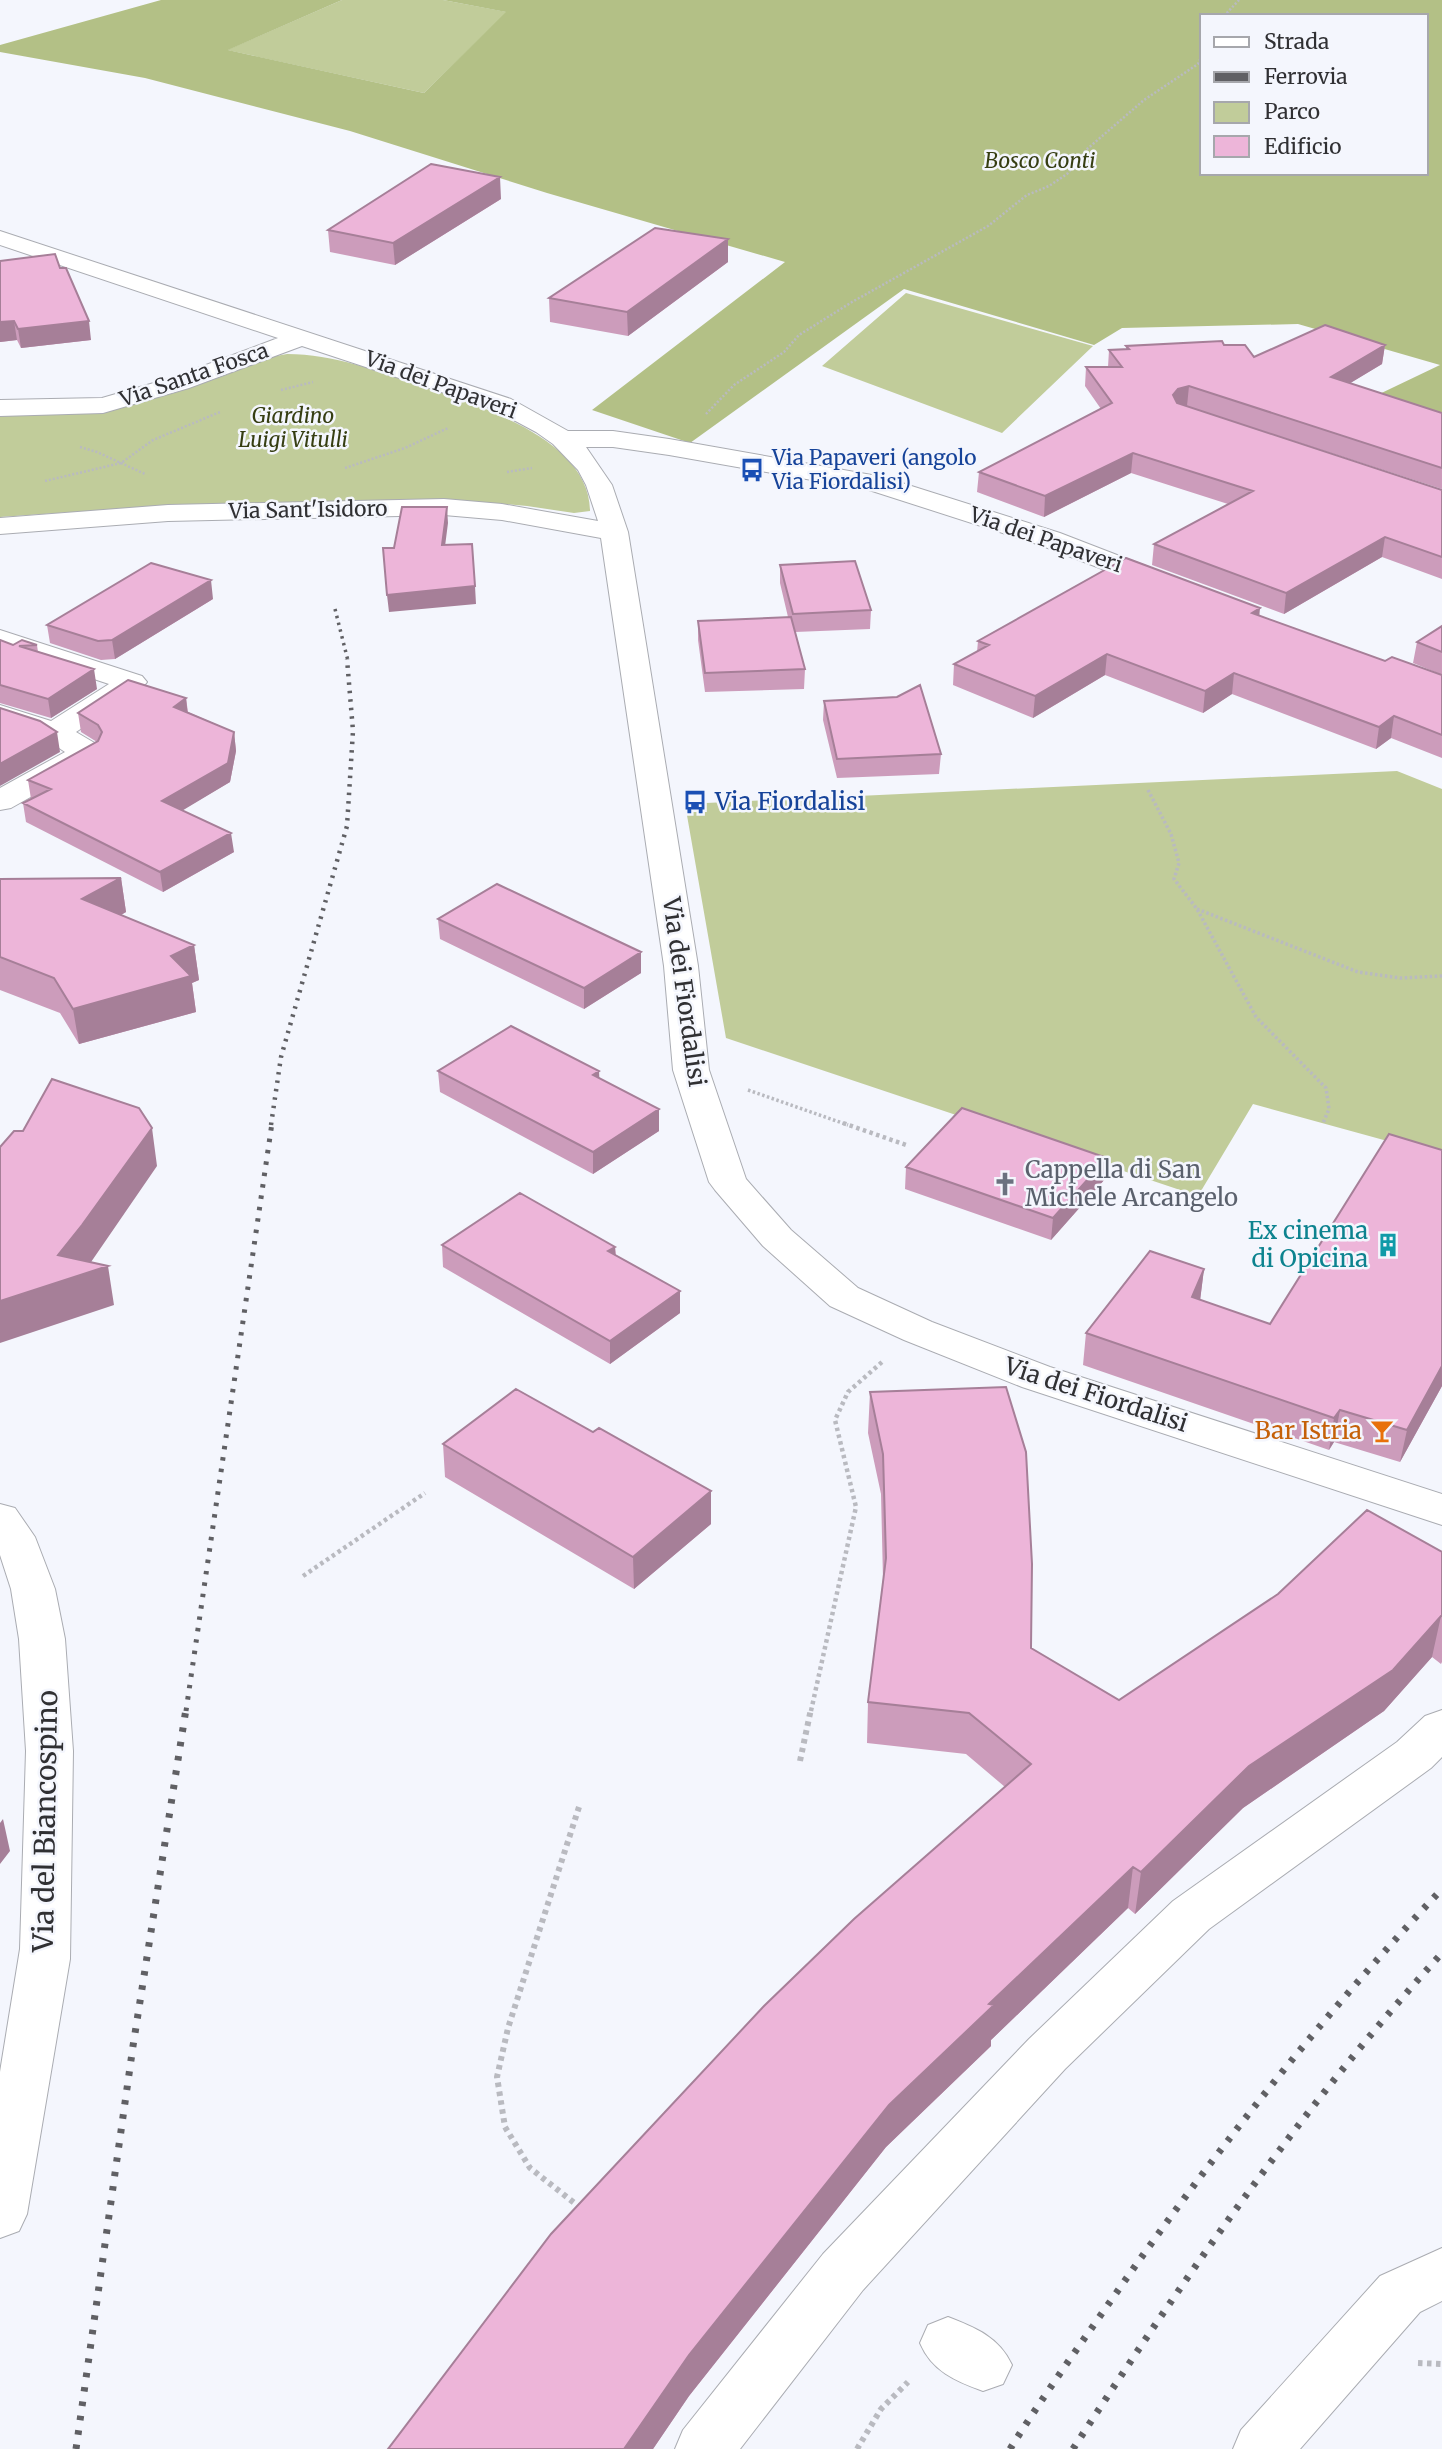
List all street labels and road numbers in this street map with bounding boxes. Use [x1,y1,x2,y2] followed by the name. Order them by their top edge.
[115,336,272,413] street label: Via Santa Fosca
[361,344,521,425] street label: Via dei Papaveri
[227,495,388,524] street label: Via Sant'Isidoro
[965,500,1126,578] street label: Via dei Papaveri
[656,894,713,1089] street label: Via dei Fiordalisi
[1000,1350,1192,1439] street label: Via dei Fiordalisi
[25,1690,65,1953] street label: Via del Biancospino

